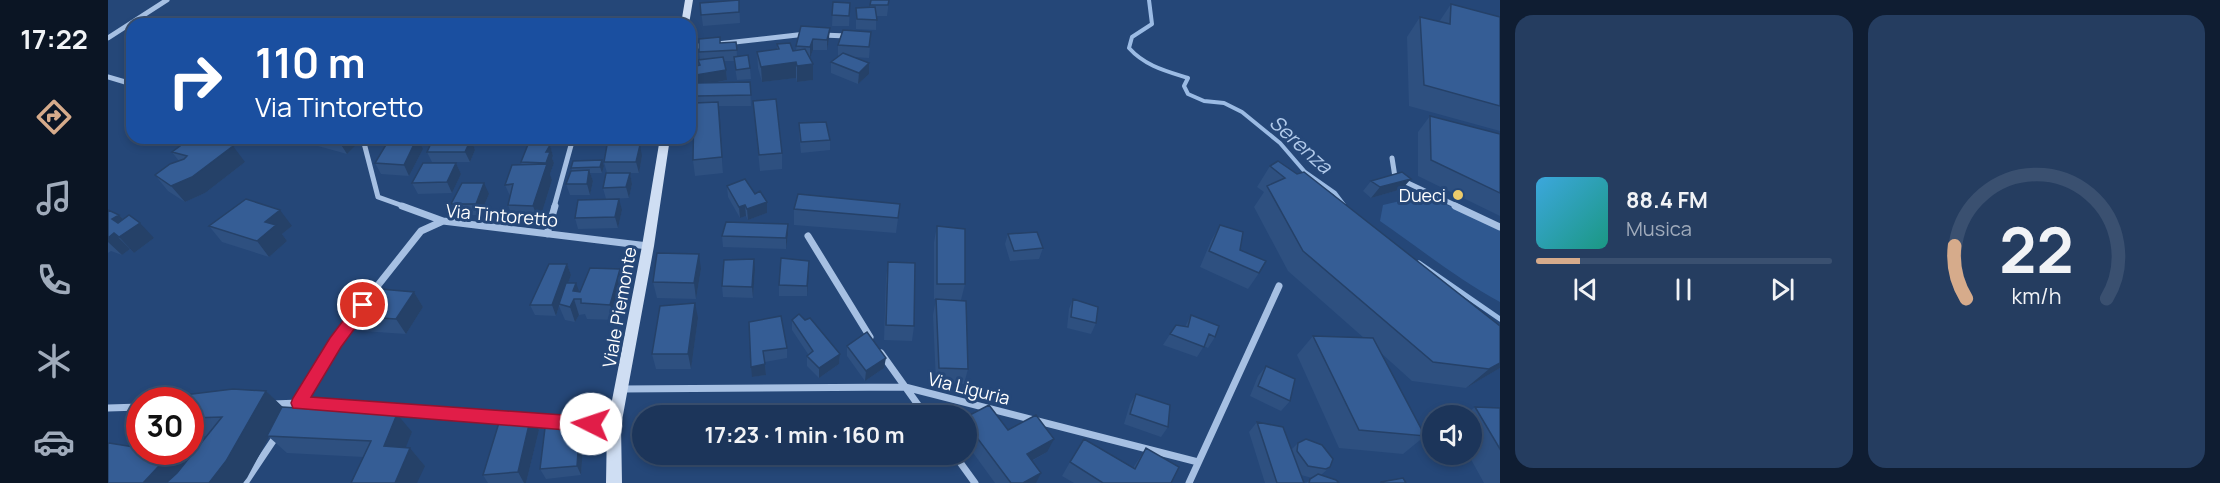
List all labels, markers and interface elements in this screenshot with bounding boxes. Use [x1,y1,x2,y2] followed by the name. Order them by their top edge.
[20,20,88,57] text: 17:22
[255,33,366,91] text: 110 m
[156,42,234,120] icon: right
[255,88,423,125] text: Via Tintoretto
[33,96,75,138] icon: directions
[1264,109,1339,180] water label: Serenza
[33,177,75,219] icon: music
[1399,183,1446,207] place label: Dueci
[1626,185,1708,215] text: 88.4 FM
[1451,188,1465,202] marker: Dueci
[445,198,559,232] street label: Via Tintoretto
[1999,206,2073,292] text: 22
[1626,215,1692,242] text: Musica
[597,245,641,369] street label: Viale Piemonte
[33,259,75,301] icon: phone
[1569,273,1602,306] icon: previous
[1667,273,1700,306] icon: pause
[1766,273,1799,306] icon: next
[337,279,388,330] pin
[2011,281,2061,310] text: km/h
[346,288,379,321] icon: arrive
[33,340,75,382] icon: climate
[925,366,1013,410] street label: Via Liguria
[126,387,204,465] speed limit sign: 30
[559,392,623,456] position arrow
[1422,405,1482,465] map controls
[1422,405,1482,465] button: sound
[705,420,904,450] text: 17:23 · 1 min · 160 m
[33,421,75,463] icon: car

